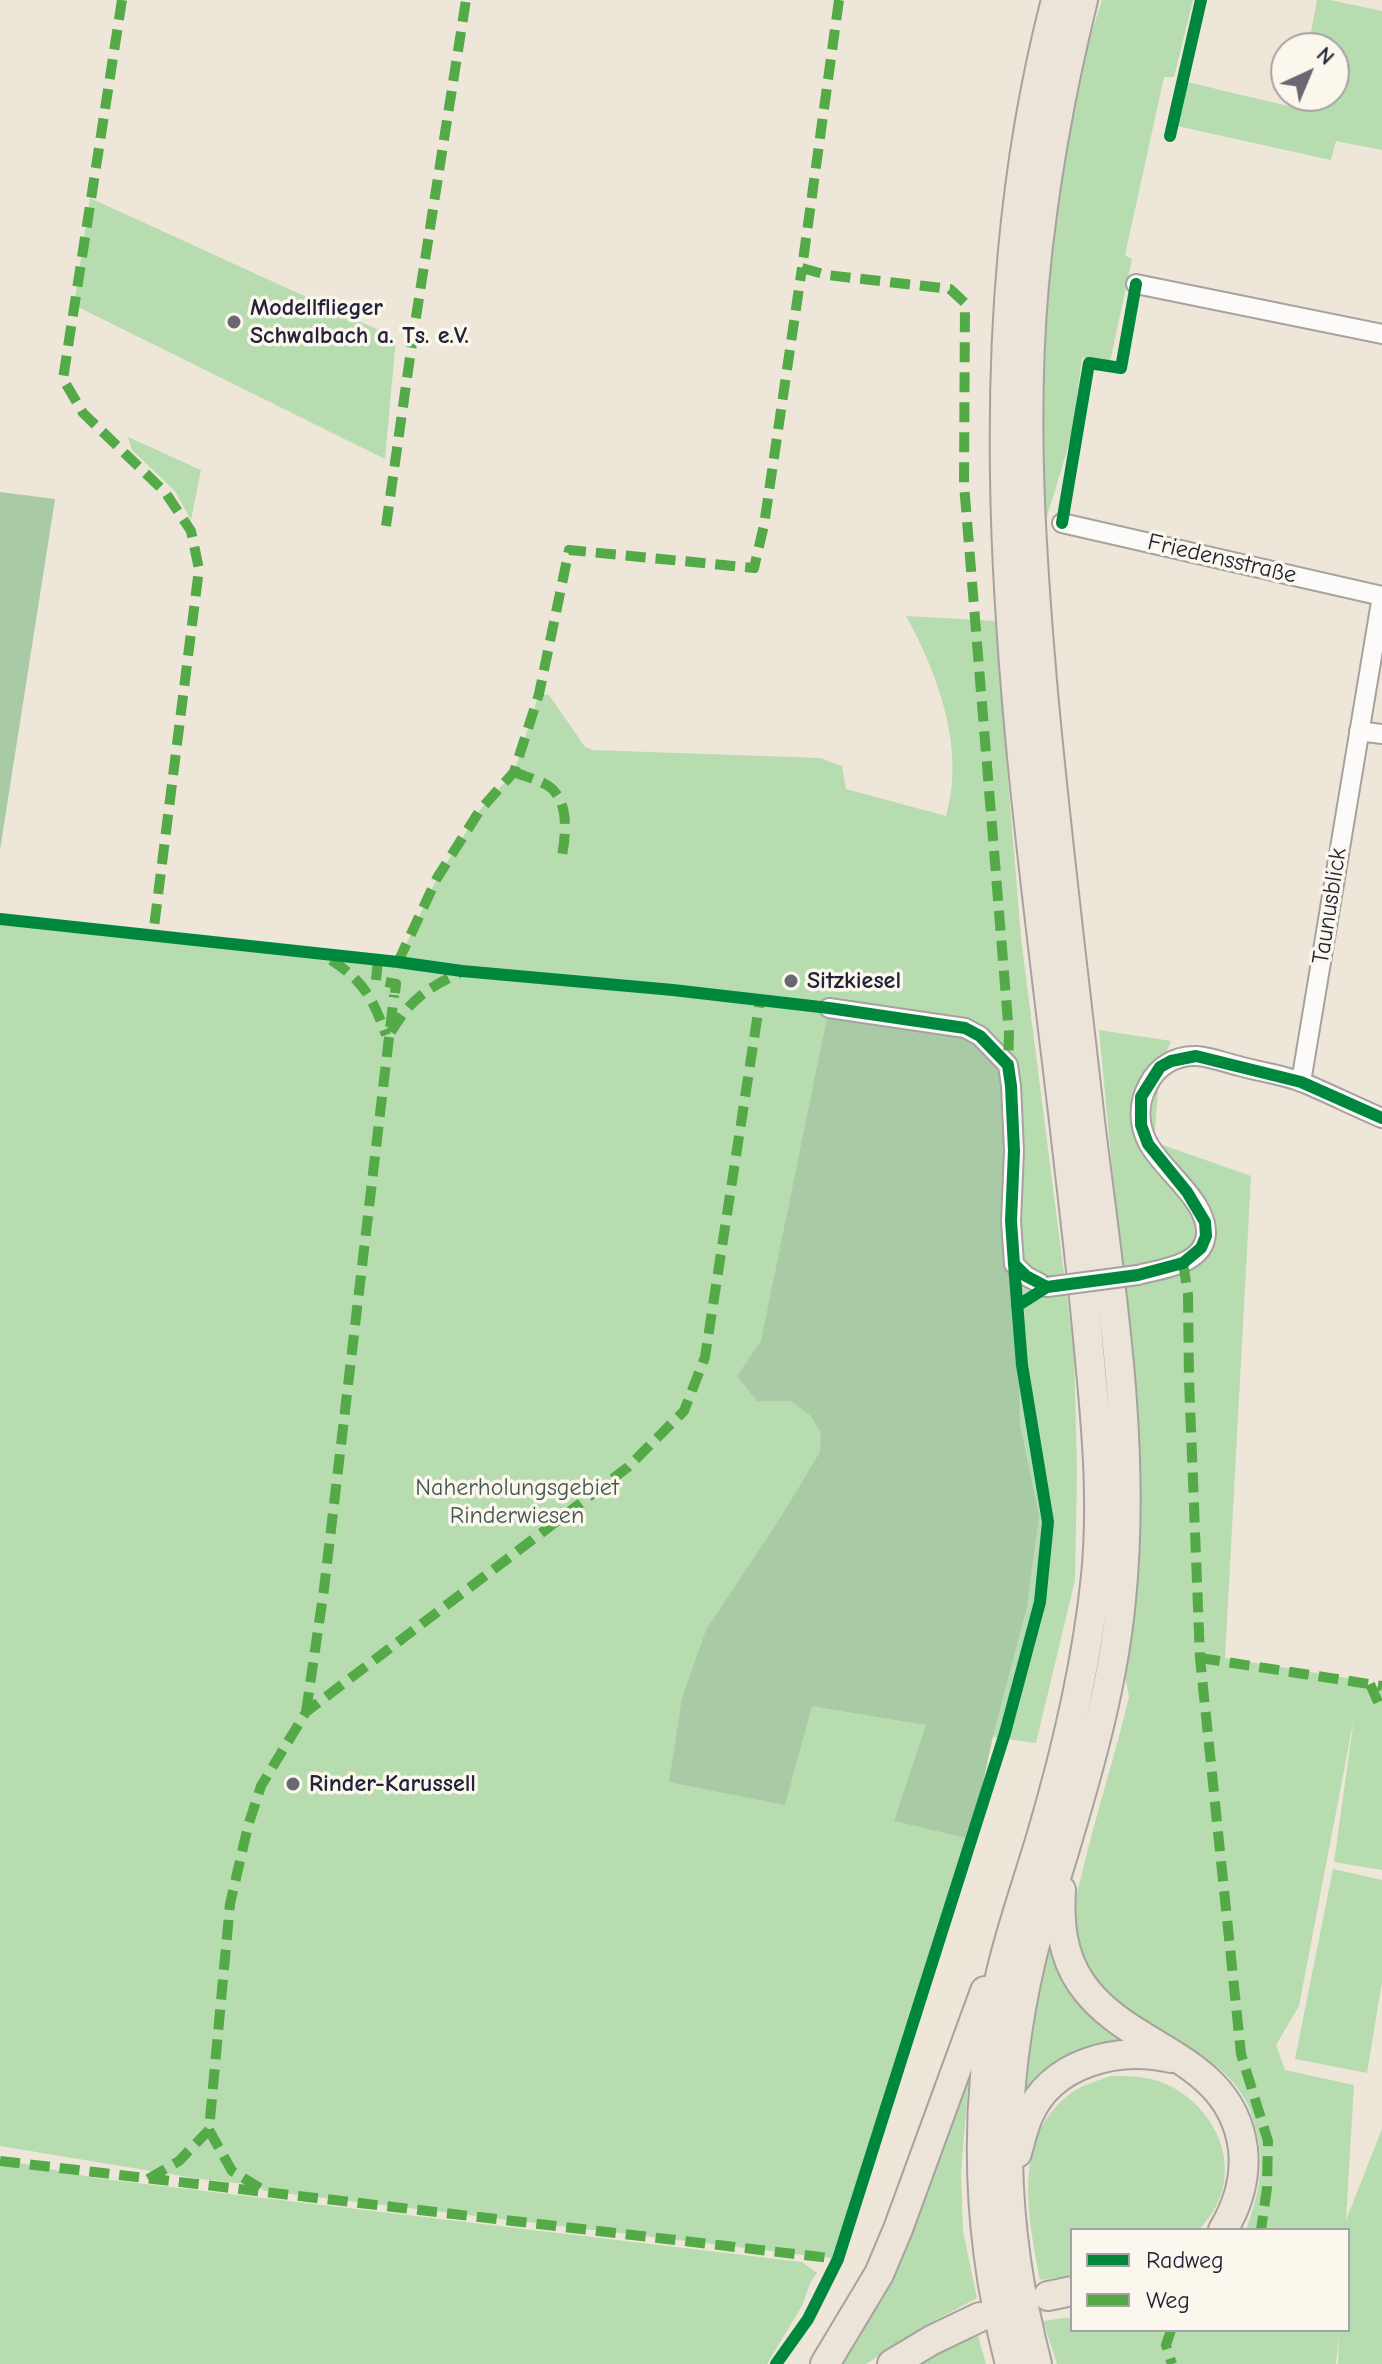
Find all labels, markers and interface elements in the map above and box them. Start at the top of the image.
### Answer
north arrow [1270,32,1350,112]
text: N [1311,42,1339,71]
place label: Modellflieger Schwalbach a. Ts. e.V. [250,294,469,350]
marker: Modellflieger Schwalbach a. Ts. e.V. [225,313,243,331]
street label: Friedensstraße [1145,528,1299,590]
street label: Taunusblick [1307,846,1353,966]
place label: Sitzkiesel [807,967,901,995]
marker: Sitzkiesel [782,972,800,990]
park label: Naherholungsgebiet Rinderwiesen [415,1474,619,1530]
place label: Rinder-Karussell [309,1770,476,1798]
marker: Rinder-Karussell [284,1775,302,1793]
legend [1070,2228,1350,2332]
text: Radweg [1146,2246,1224,2274]
text: Weg [1146,2286,1190,2314]

